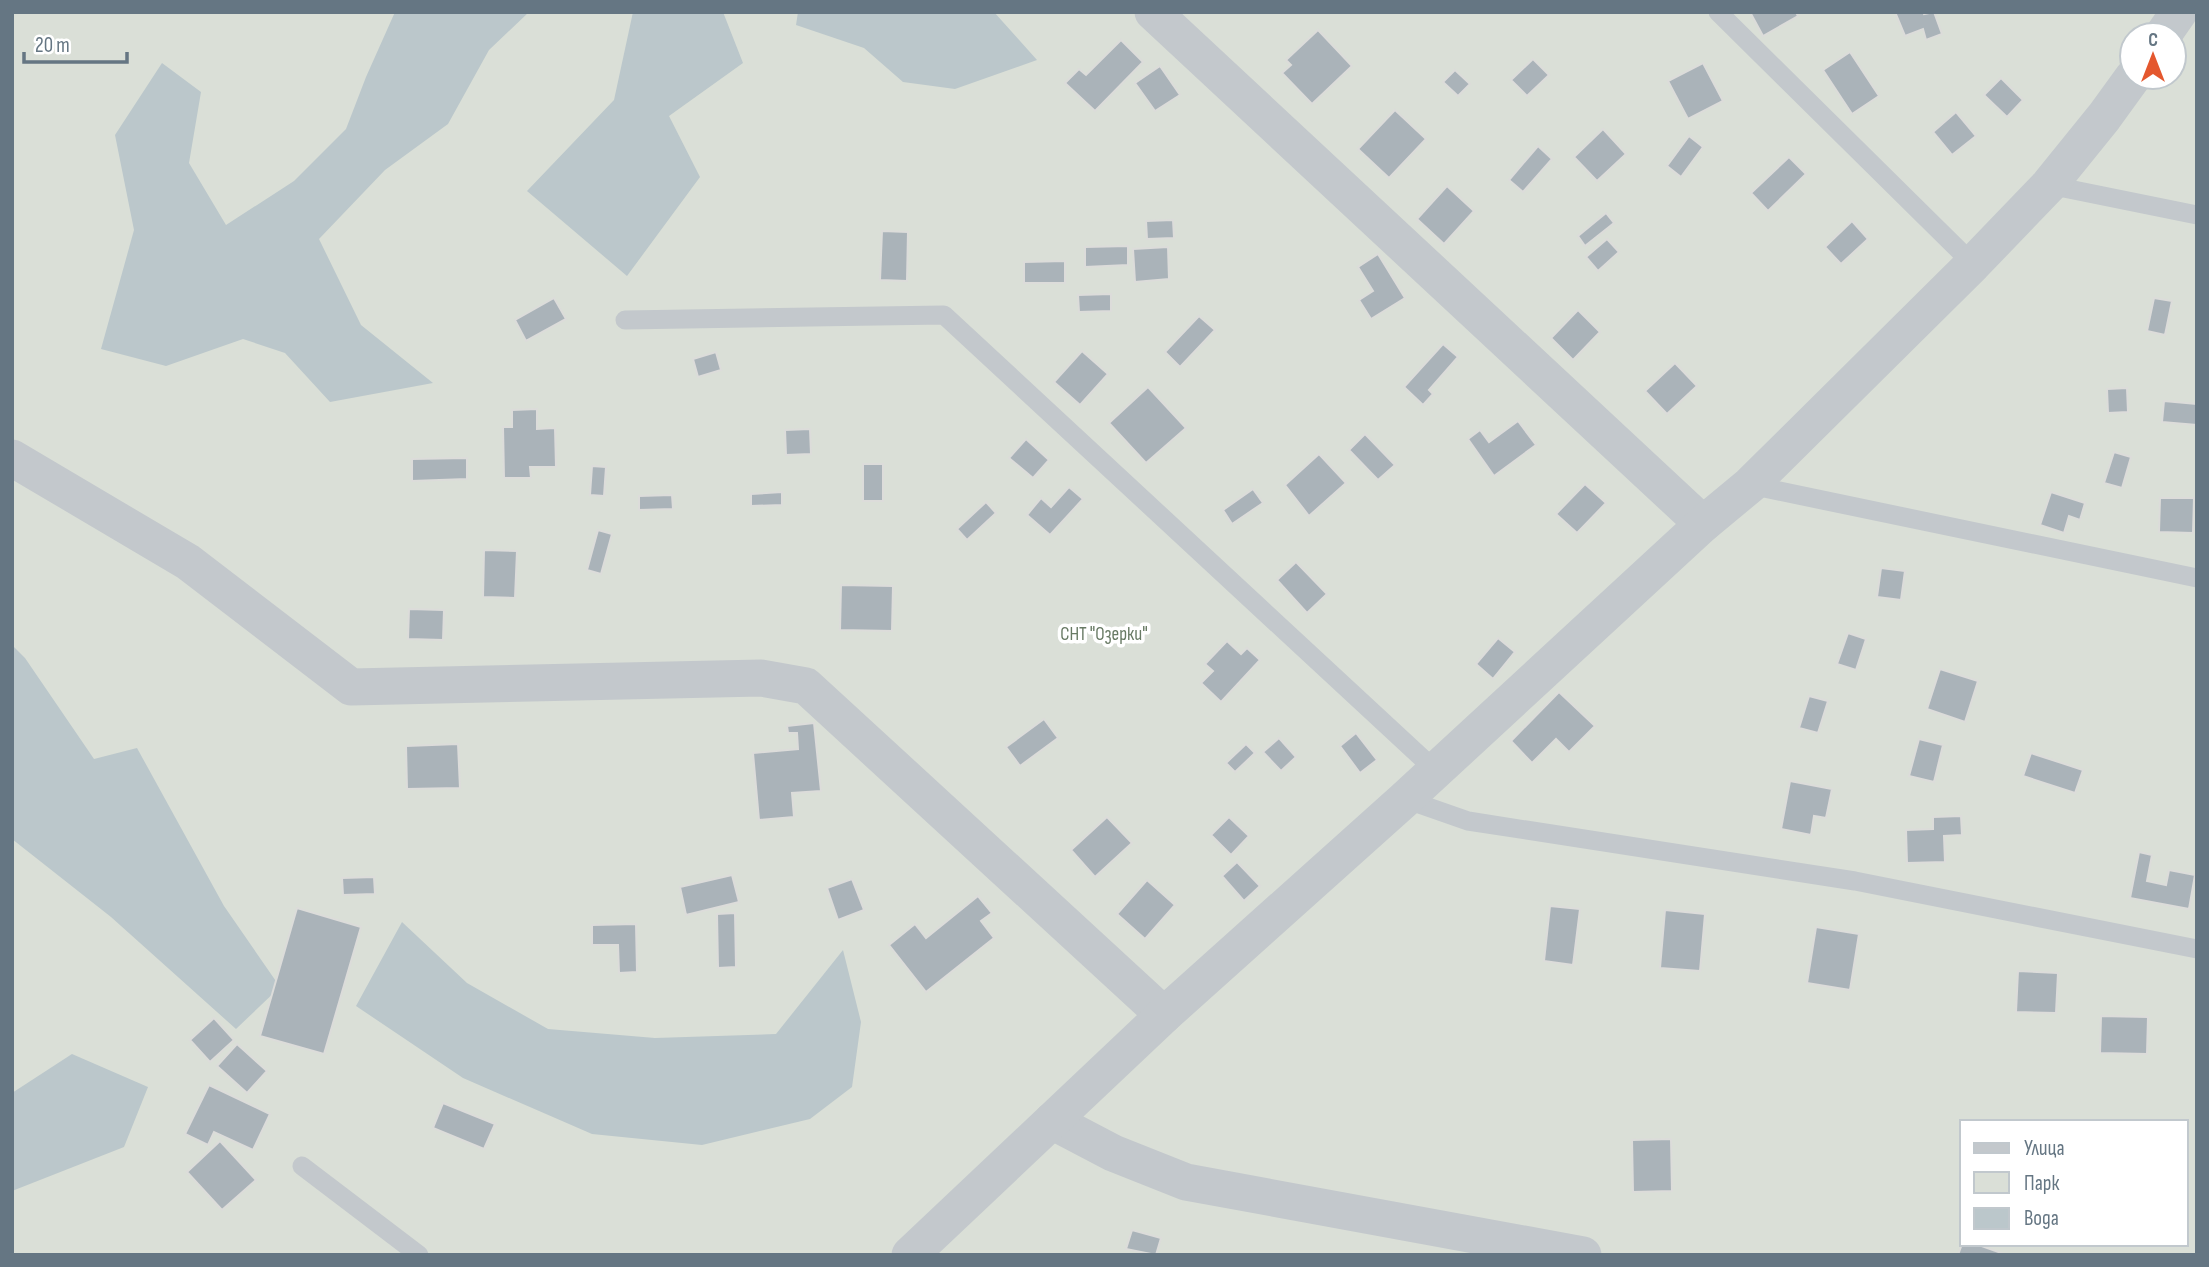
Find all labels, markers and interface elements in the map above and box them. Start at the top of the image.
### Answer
scale bar [24,21,128,65]
north arrow [2118,21,2188,91]
text: С [2148,29,2158,52]
text: 20 m [35,33,70,58]
park label: СНТ "Озерки" [1060,623,1148,646]
legend [1960,1120,2188,1246]
text: Улица [2024,1136,2065,1161]
text: Парк [2024,1171,2059,1196]
text: Вода [2024,1206,2059,1231]

